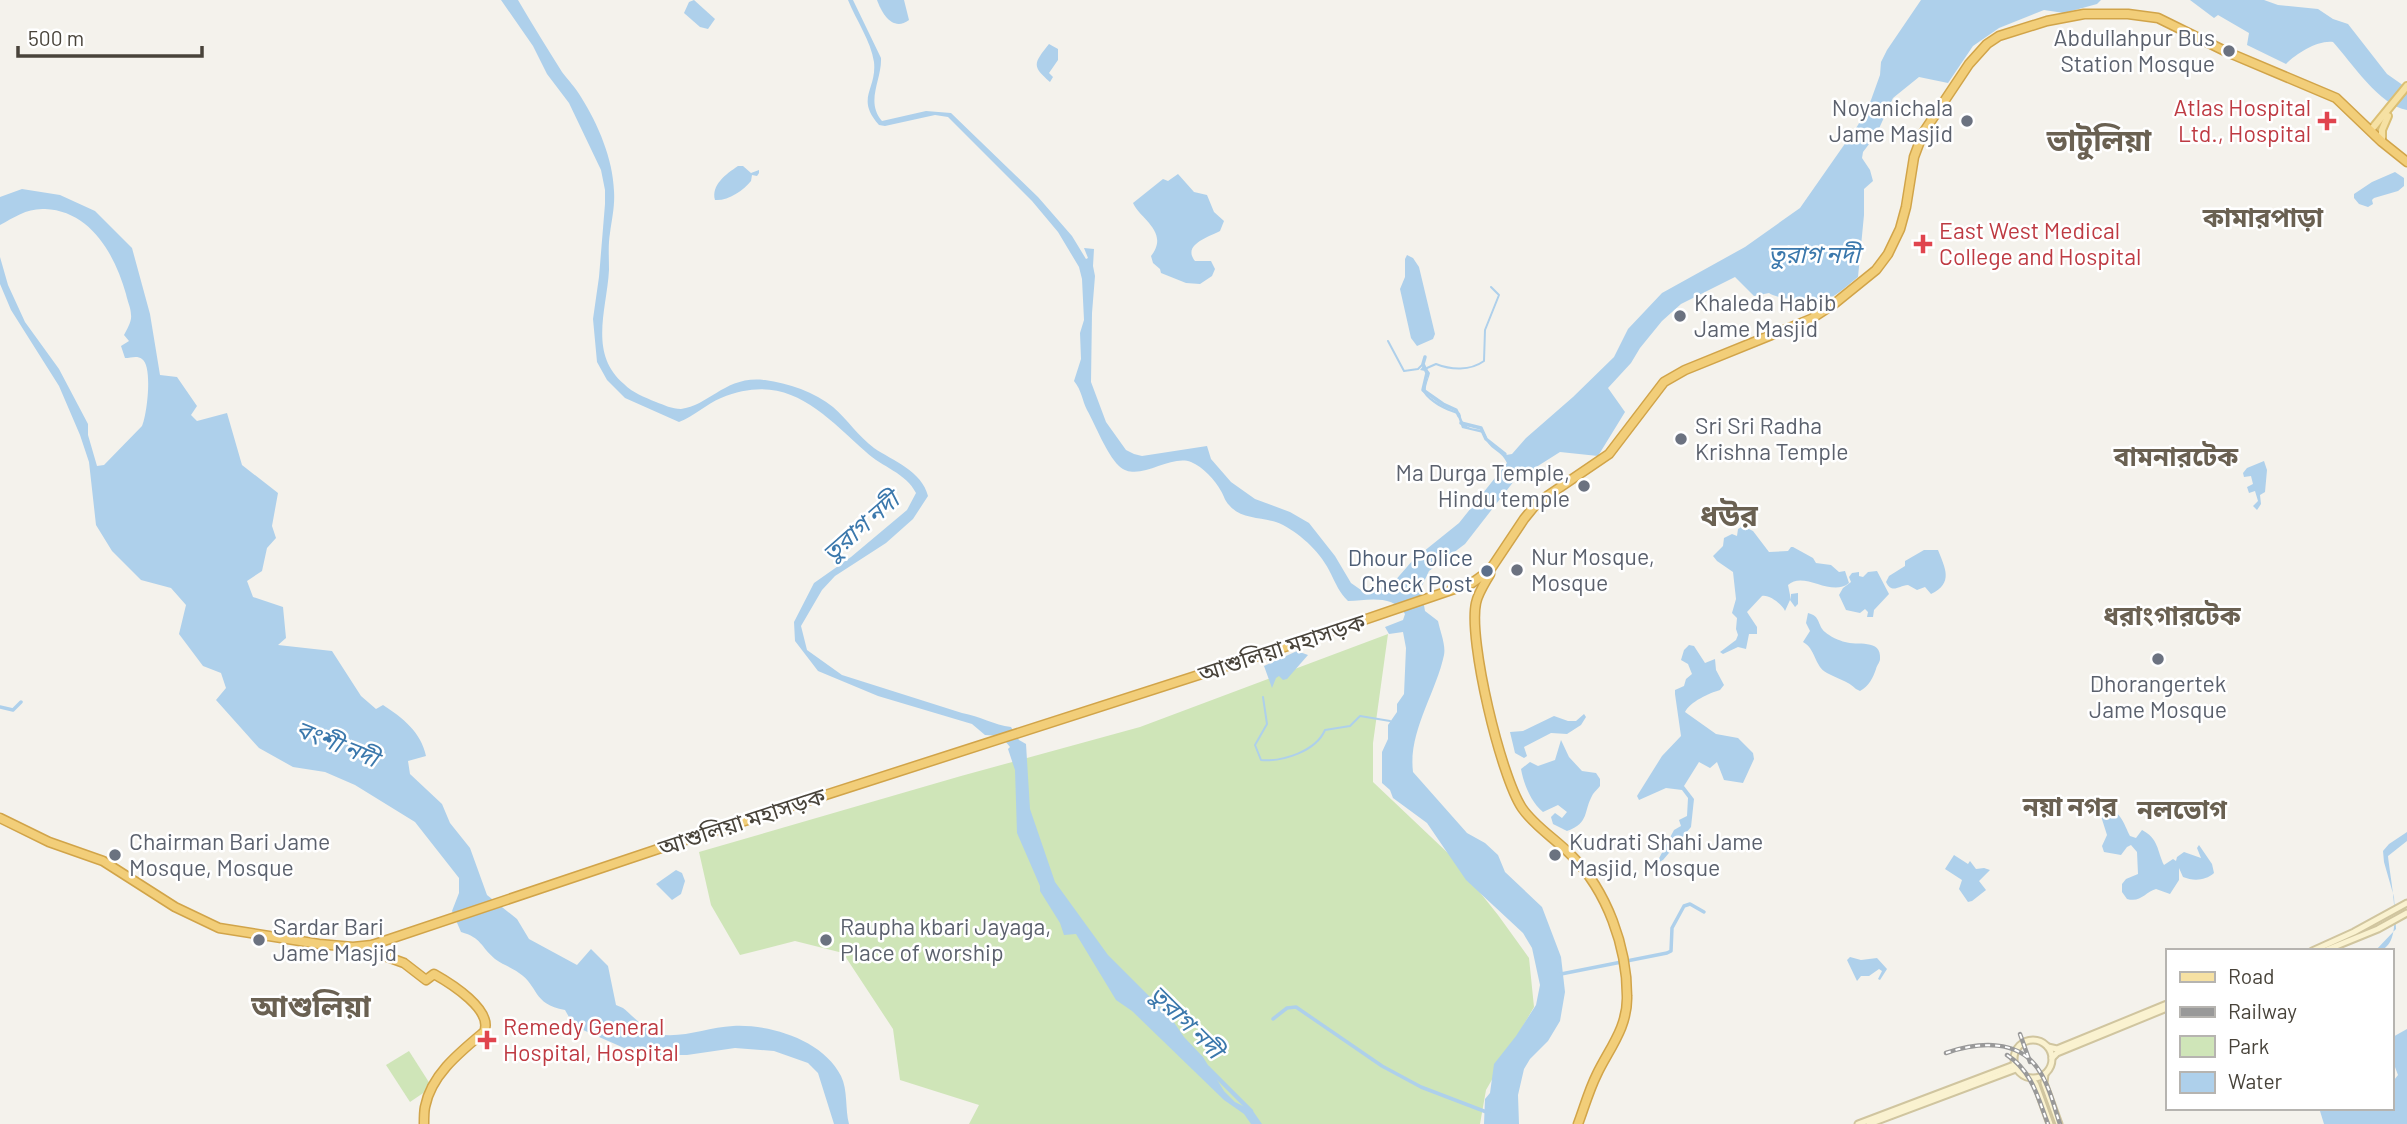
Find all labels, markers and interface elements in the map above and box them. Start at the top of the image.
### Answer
scale bar [18,14,201,58]
place label: Abdullahpur Bus Station Mosque [2054,23,2215,77]
text: 500 m [28,25,84,50]
marker: Abdullahpur Bus Station Mosque [2221,43,2237,59]
place label: Noyanichala Jame Masjid [1829,93,1953,147]
place label: Atlas Hospital Ltd., Hospital [2174,93,2311,147]
marker: Atlas Hospital Ltd., Hospital [2317,111,2337,131]
marker: Noyanichala Jame Masjid [1959,113,1975,129]
district label: ভাটুলিয়া [2046,121,2152,160]
district label: কামারপাড়া [2202,201,2324,232]
place label: East West Medical College and Hospital [1939,216,2141,270]
marker: East West Medical College and Hospital [1913,234,1933,254]
water label: তুরাগ নদী [1768,239,1865,270]
place label: Khaleda Habib Jame Masjid [1694,288,1836,342]
marker: Khaleda Habib Jame Masjid [1672,308,1688,324]
place label: Sri Sri Radha Krishna Temple [1695,411,1849,465]
marker: Sri Sri Radha Krishna Temple [1673,431,1689,447]
district label: বামনারটেক [2113,440,2239,471]
place label: Ma Durga Temple, Hindu temple [1396,458,1570,512]
marker: Ma Durga Temple, Hindu temple [1576,478,1592,494]
water label: তুরাগ নদী [816,482,909,568]
district label: ধউর [1700,496,1759,532]
place label: Nur Mosque, Mosque [1531,542,1655,596]
place label: Dhour Police Check Post [1348,543,1473,597]
marker: Nur Mosque, Mosque [1509,562,1525,578]
marker: Dhour Police Check Post [1479,563,1495,579]
district label: ধরাংগারটেক [2103,599,2242,630]
street label: আশুলিয়া মহাসড়ক [1194,607,1369,688]
marker: Dhorangertek Jame Mosque [2150,651,2166,667]
place label: Dhorangertek Jame Mosque [2089,669,2227,723]
water label: বংশী নদী [292,713,387,774]
street label: আশুলিয়া মহাসড়ক [654,781,829,862]
district label: নয়া নগর [2022,790,2118,821]
district label: নলভোগ [2136,793,2228,824]
place label: Chairman Bari Jame Mosque, Mosque [129,827,330,881]
place label: Kudrati Shahi Jame Masjid, Mosque [1569,827,1763,881]
marker: Chairman Bari Jame Mosque, Mosque [107,847,123,863]
marker: Kudrati Shahi Jame Masjid, Mosque [1547,847,1563,863]
place label: Sardar Bari Jame Masjid [273,912,397,966]
place label: Raupha kbari Jayaga, Place of worship [840,912,1051,966]
marker: Sardar Bari Jame Masjid [251,932,267,948]
marker: Raupha kbari Jayaga, Place of worship [818,932,834,948]
legend [2166,949,2393,1110]
text: Road [2228,963,2274,988]
water label: তুরাগ নদী [1143,978,1233,1068]
district label: আশুলিয়া [250,987,371,1023]
text: Railway [2228,998,2297,1023]
place label: Remedy General Hospital, Hospital [503,1012,679,1066]
marker: Remedy General Hospital, Hospital [477,1030,497,1050]
text: Park [2228,1033,2269,1058]
text: Water [2228,1068,2283,1093]

